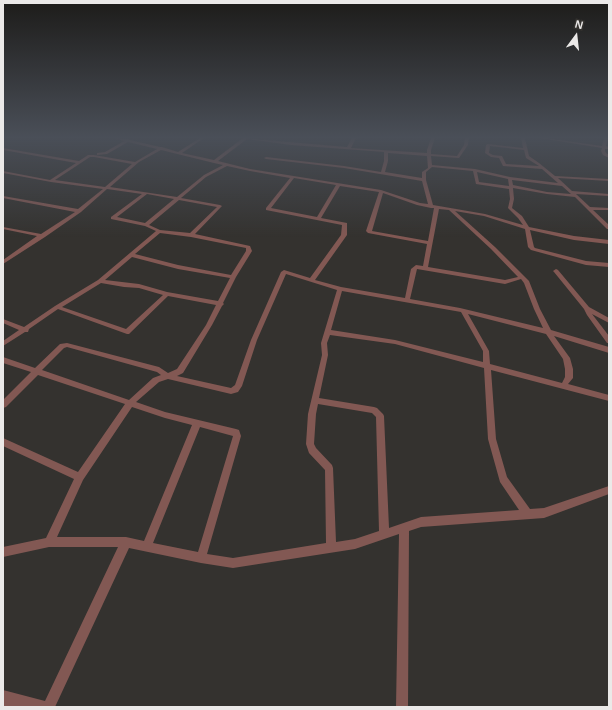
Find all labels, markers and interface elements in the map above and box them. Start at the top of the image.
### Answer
north arrow [556,16,596,56]
text: N [574,18,584,31]

